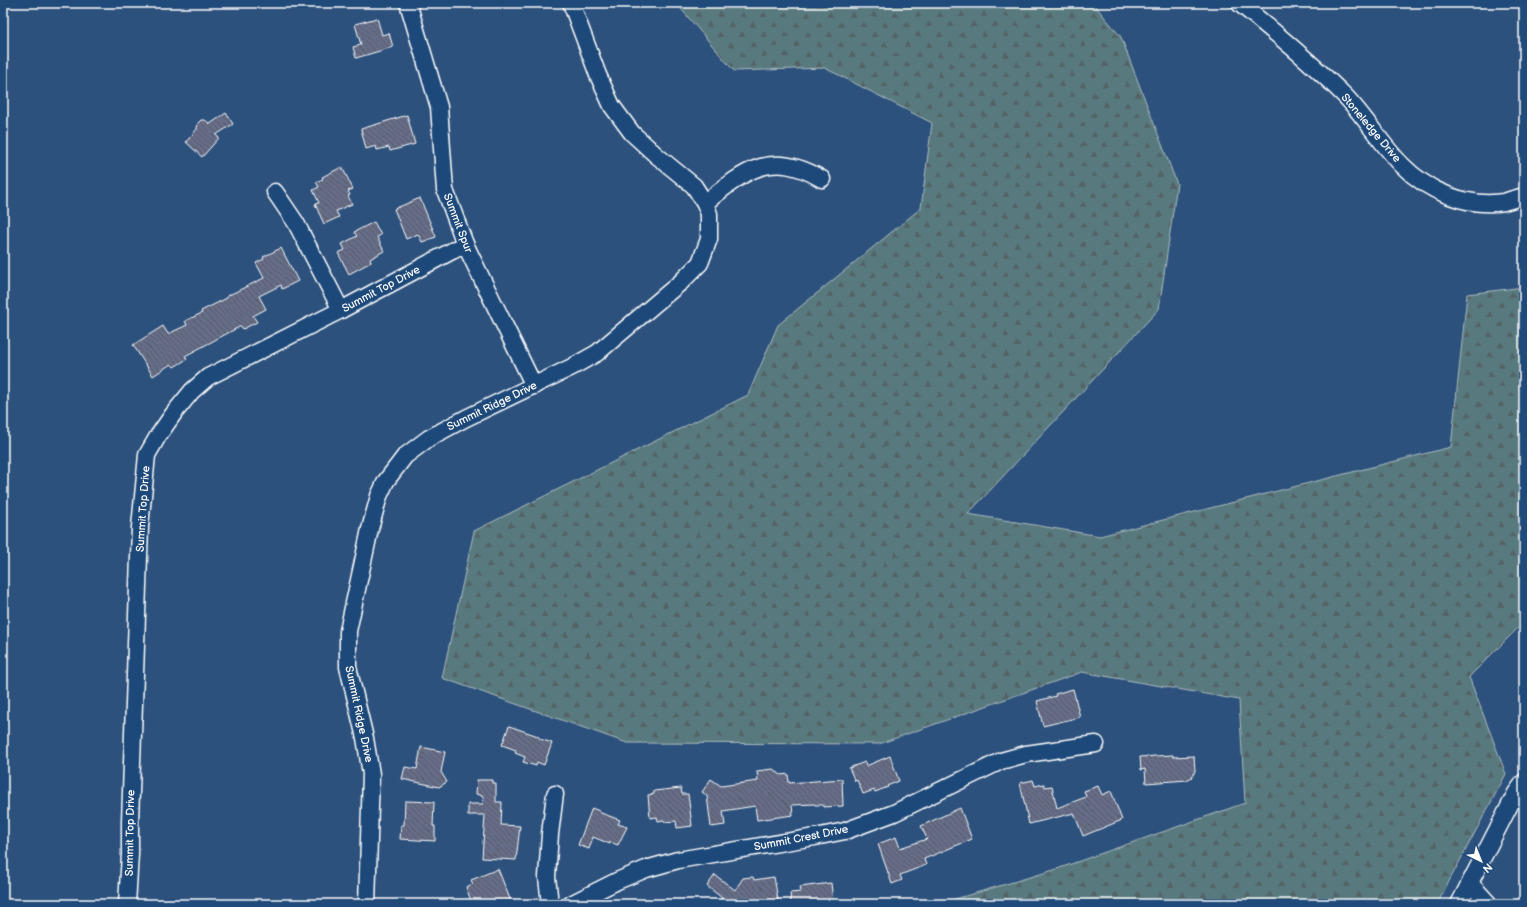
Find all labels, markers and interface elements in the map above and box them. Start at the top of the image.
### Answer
street label: Stoneledge Drive [1339,91,1404,165]
street label: Summit Spur [441,191,476,256]
street label: Summit Top Drive [340,263,423,315]
street label: Summit Ridge Drive [445,378,539,433]
street label: Summit Top Drive [133,465,153,553]
street label: Summit Ridge Drive [342,665,376,764]
street label: Summit Top Drive [123,789,137,876]
street label: Summit Crest Drive [753,822,850,854]
north arrow [1461,841,1501,881]
text: N [1480,860,1495,876]

